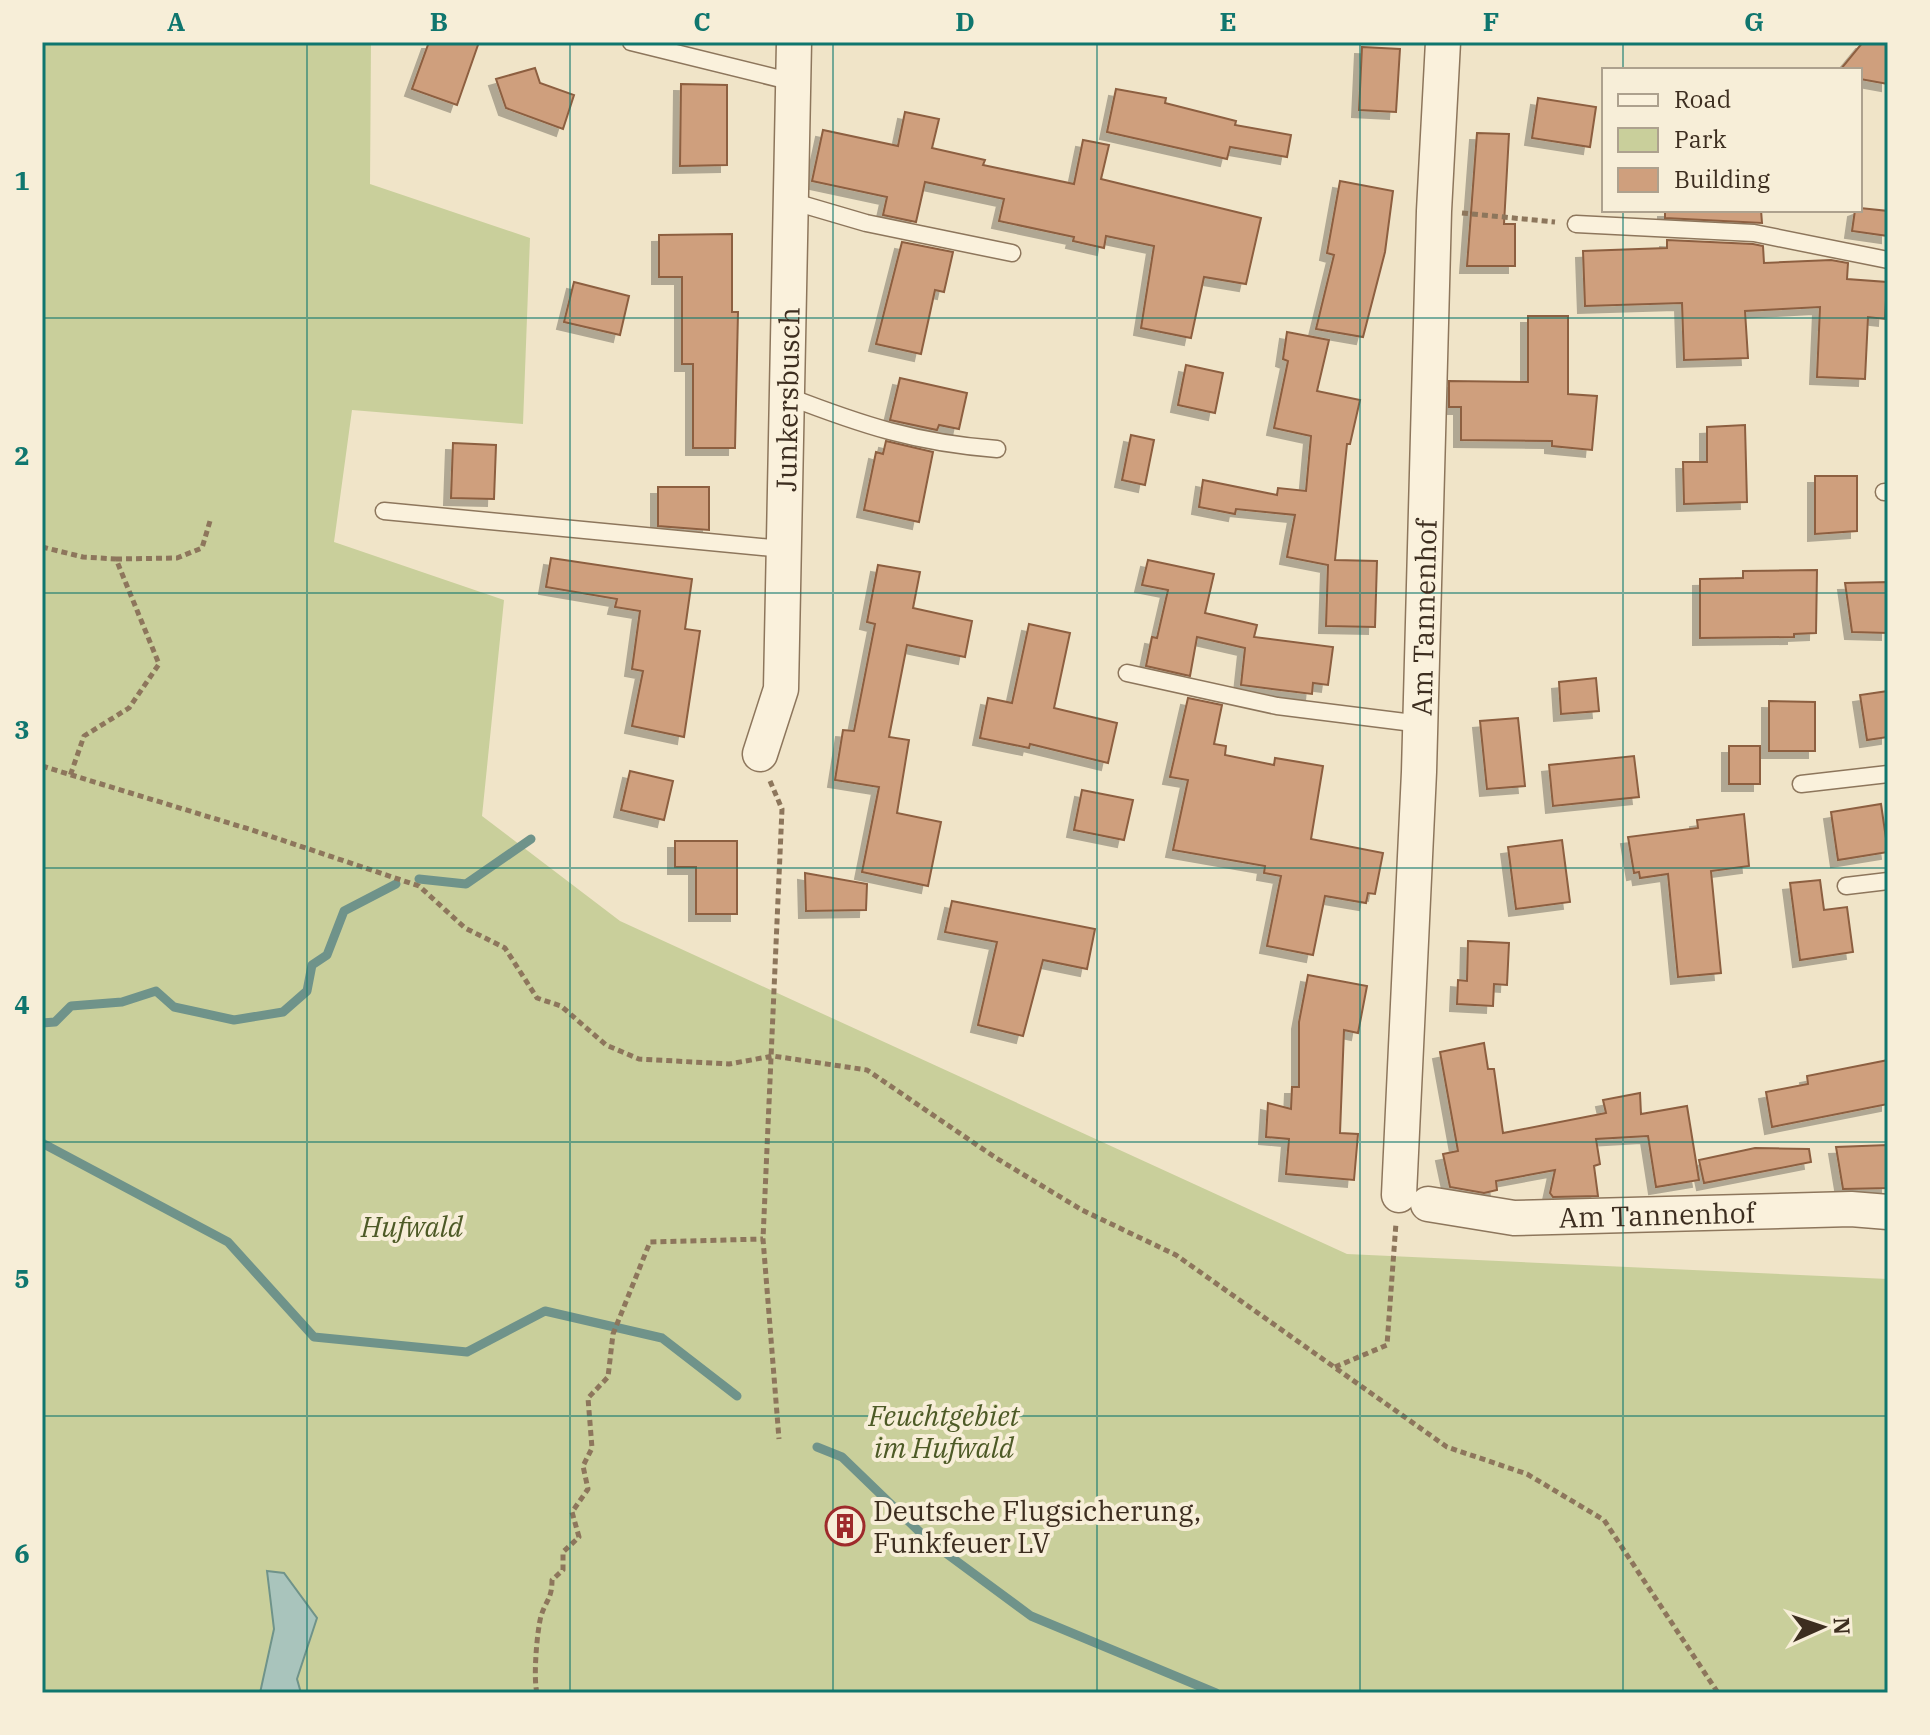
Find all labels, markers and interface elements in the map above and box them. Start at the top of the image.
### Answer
text: A [167,4,185,38]
text: B [430,4,448,38]
text: C [693,4,711,38]
text: D [955,4,975,38]
text: E [1219,4,1237,38]
text: F [1483,4,1499,38]
text: G [1744,4,1764,38]
legend [1602,68,1862,212]
text: Road [1674,83,1731,115]
text: Park [1674,123,1726,155]
text: 1 [14,163,30,197]
text: Building [1674,163,1770,195]
street label: Junkersbusch [766,307,807,492]
text: 2 [14,438,30,472]
street label: Am Tannenhof [1402,517,1444,716]
text: 3 [14,712,30,746]
text: 4 [14,987,30,1021]
street label: Am Tannenhof [1558,1193,1758,1235]
park label: Hufwald [360,1208,464,1245]
text: 5 [14,1261,30,1295]
park label: Feuchtgebiet im Hufwald [867,1397,1021,1466]
place label: Deutsche Flugsicherung, Funkfeuer LV [873,1492,1201,1561]
building icon: Deutsche Flugsicherung, Funkfeuer LV [824,1505,866,1547]
text: 6 [14,1536,30,1570]
north arrow [1782,1587,1862,1667]
text: N [1828,1616,1857,1635]

